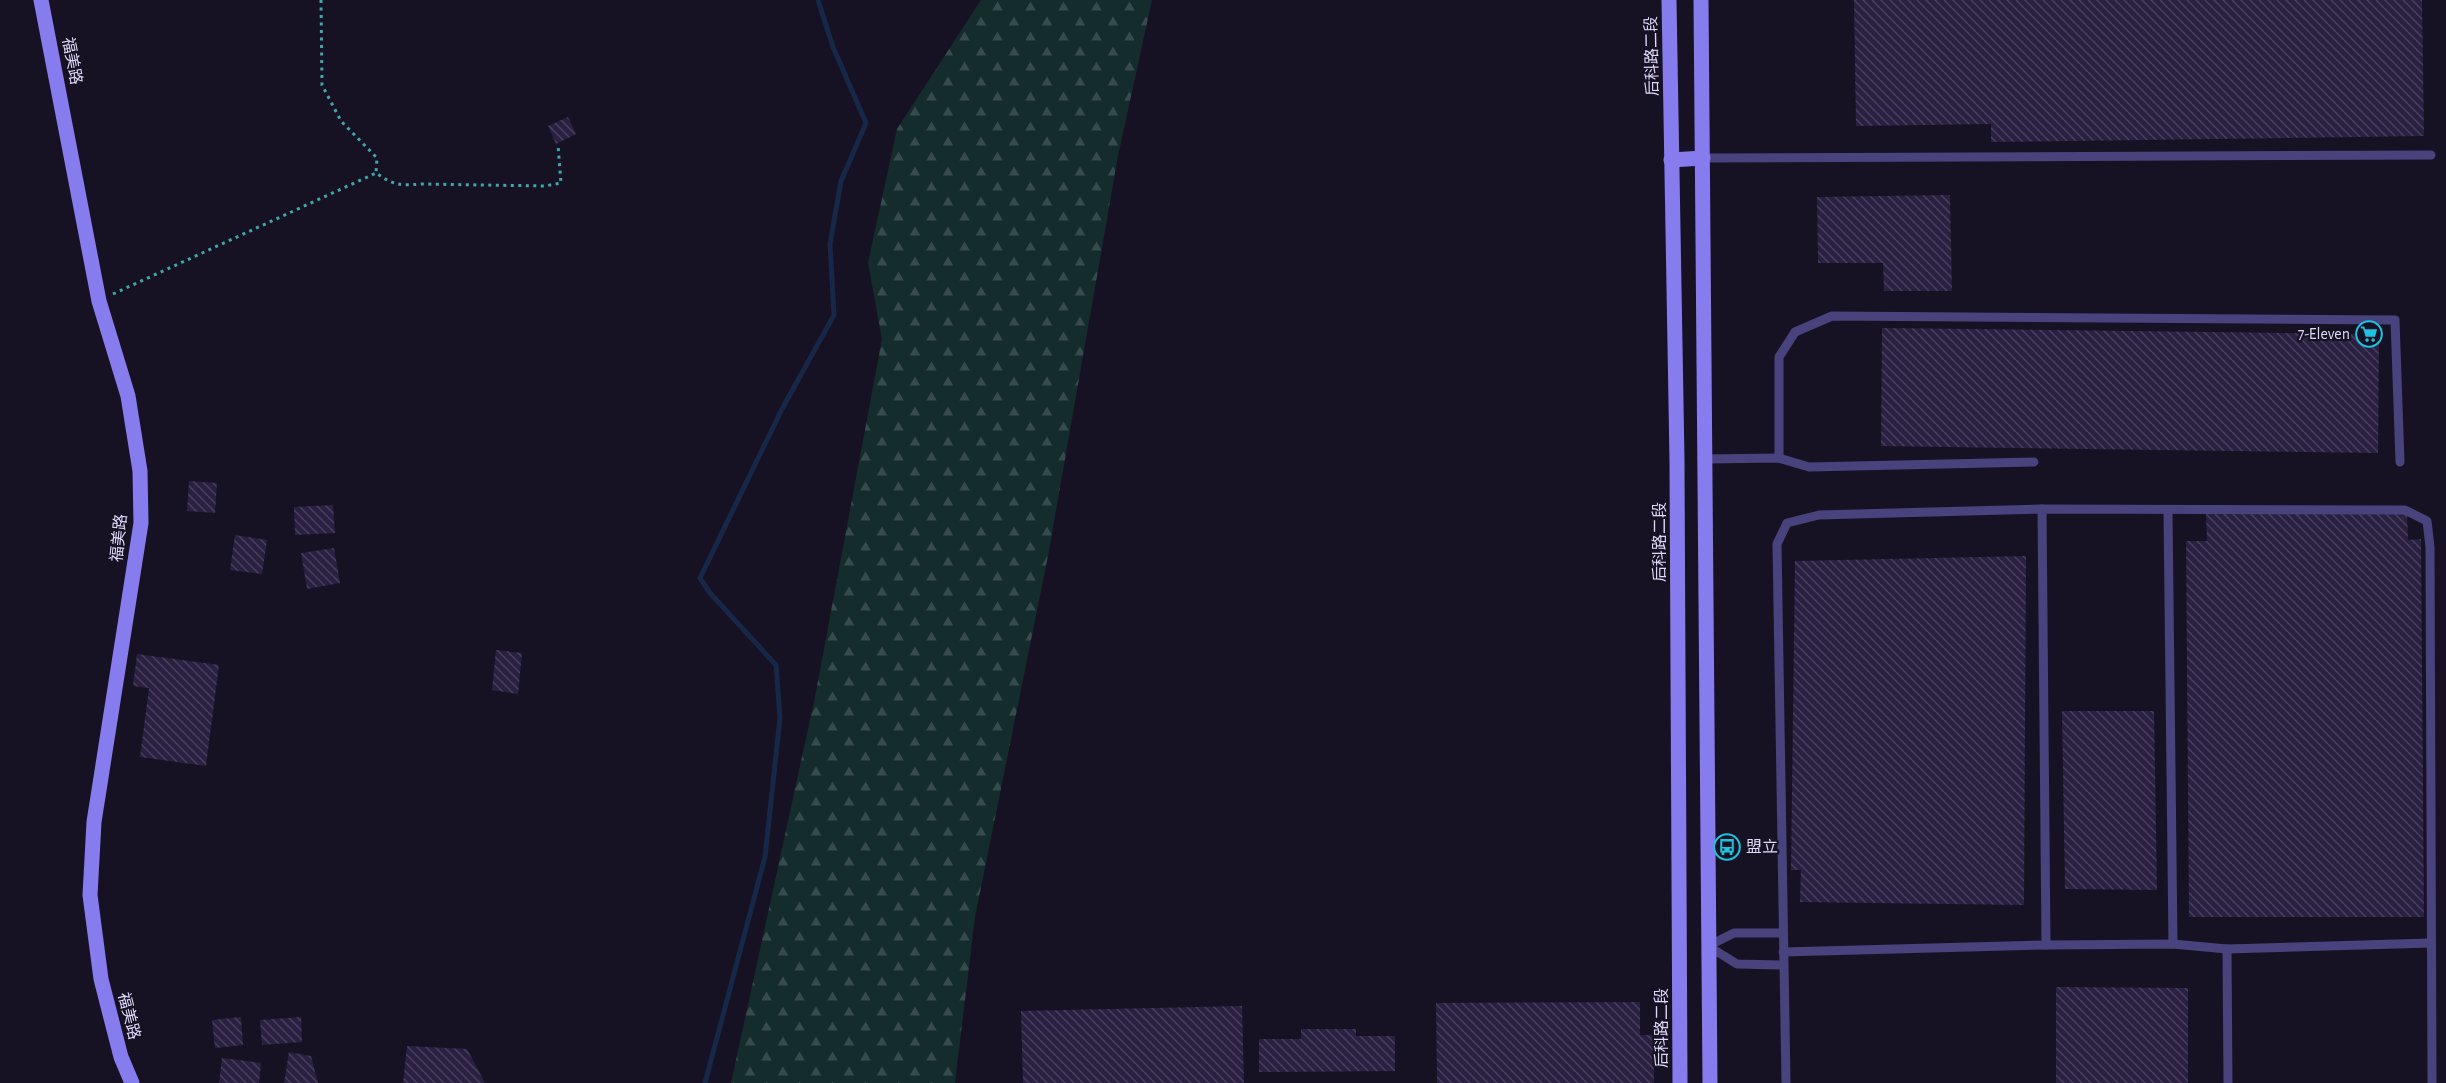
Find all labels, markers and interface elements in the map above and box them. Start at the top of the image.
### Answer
street label: 后科路二段 [1642,16,1661,96]
street label: 福美路 [60,36,85,86]
supermarket icon: 7-Eleven [2354,319,2384,349]
place label: 7-Eleven [2298,326,2350,342]
street label: 后科路二段 [1651,502,1668,582]
street label: 福美路 [108,513,129,563]
bus stop icon: 盟立 [1712,832,1742,862]
place label: 盟立 [1746,838,1778,855]
street label: 后科路二段 [1653,988,1670,1068]
street label: 福美路 [115,991,144,1041]

